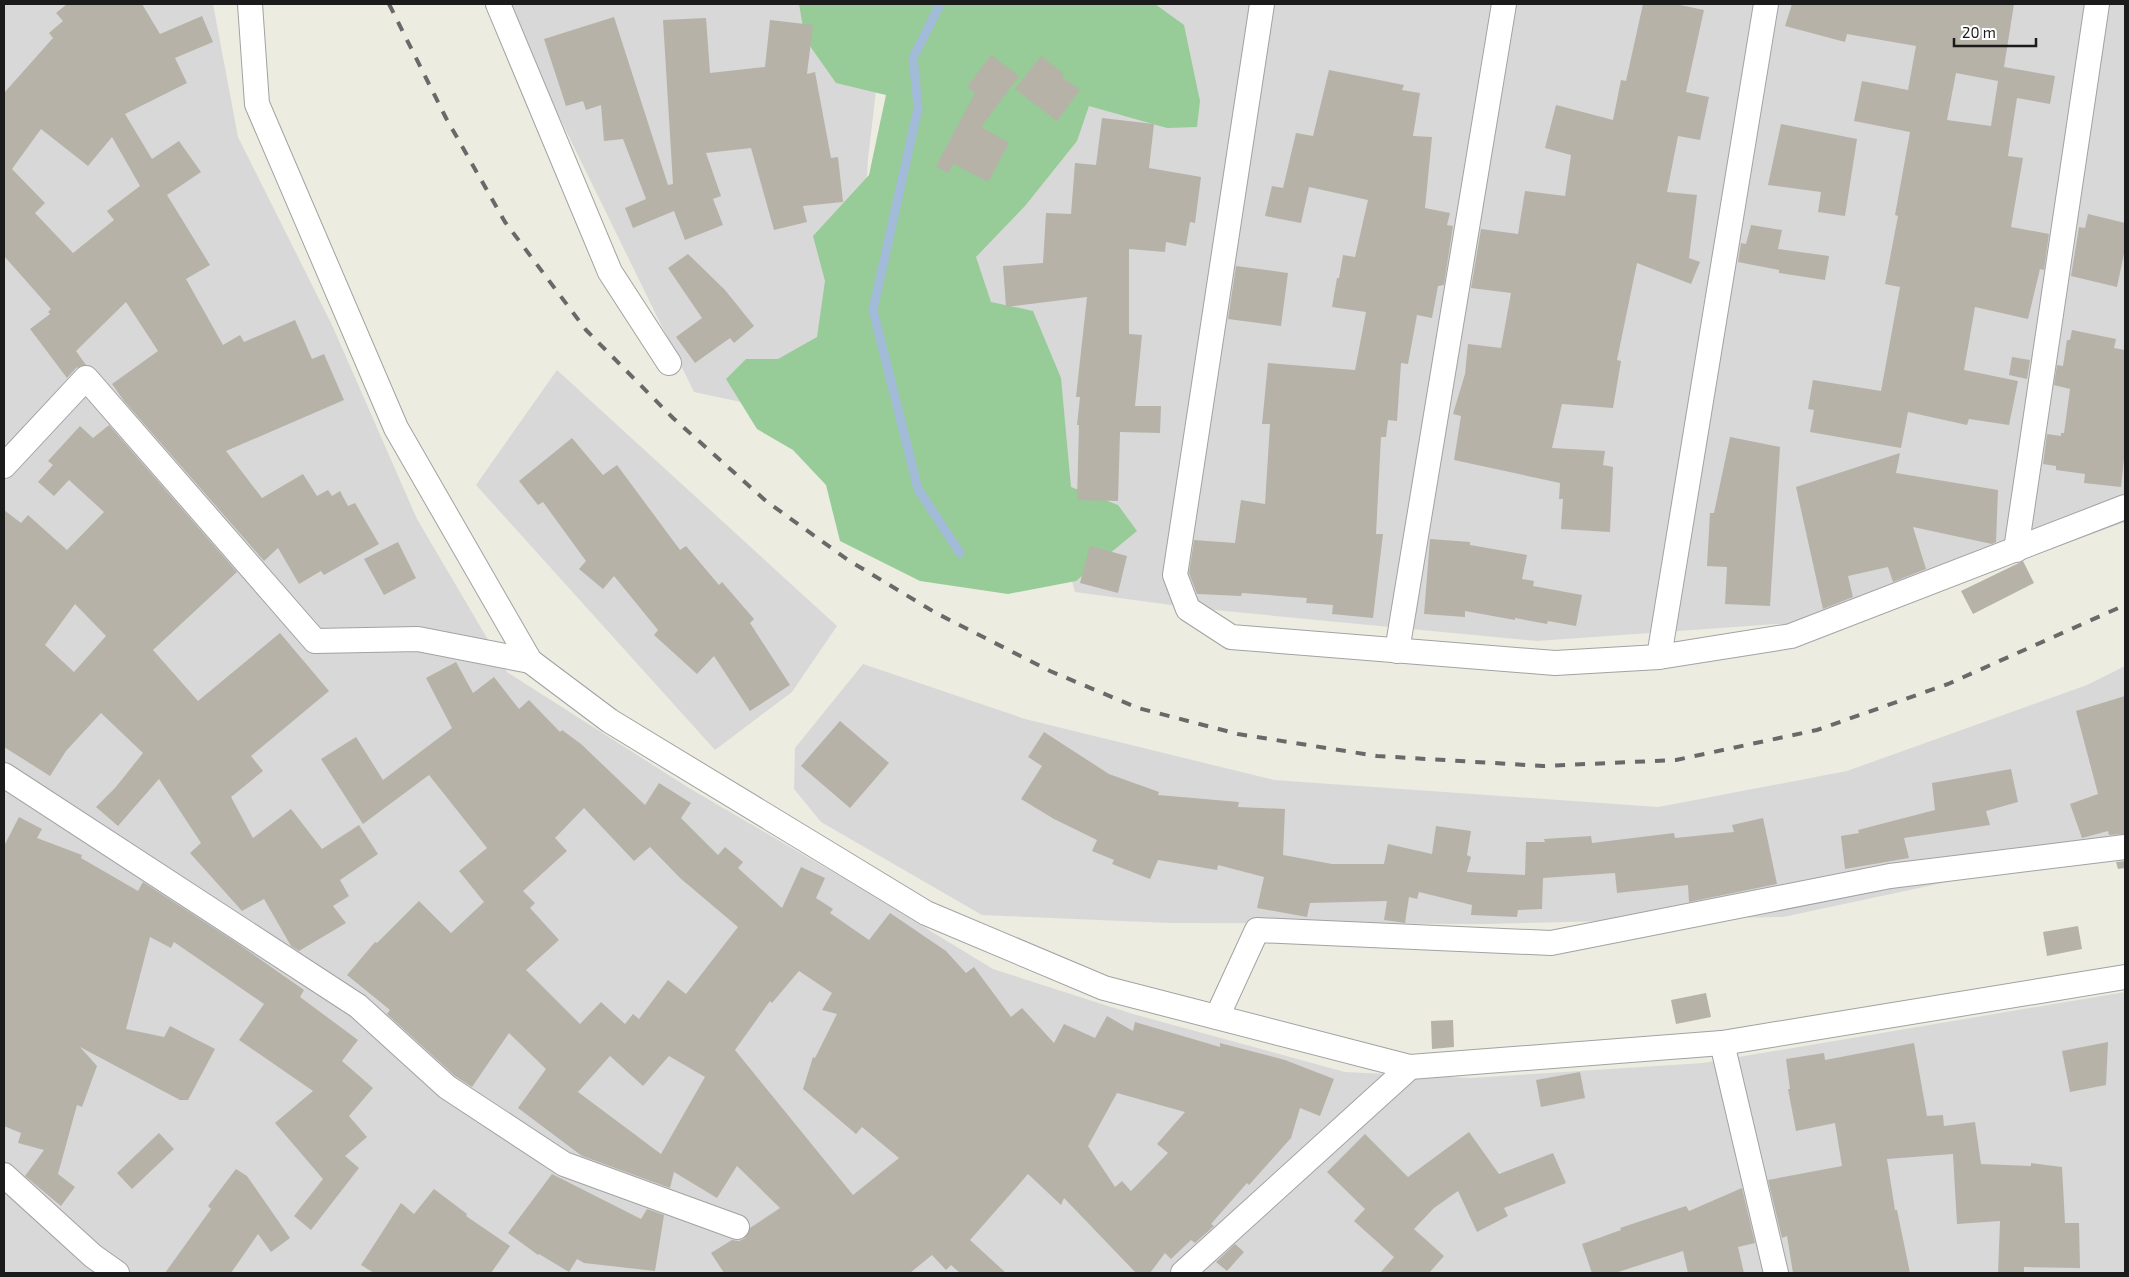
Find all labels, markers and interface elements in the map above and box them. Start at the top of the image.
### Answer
scale bar [1954,15,2036,47]
text: 20 m [1962,23,1996,41]

